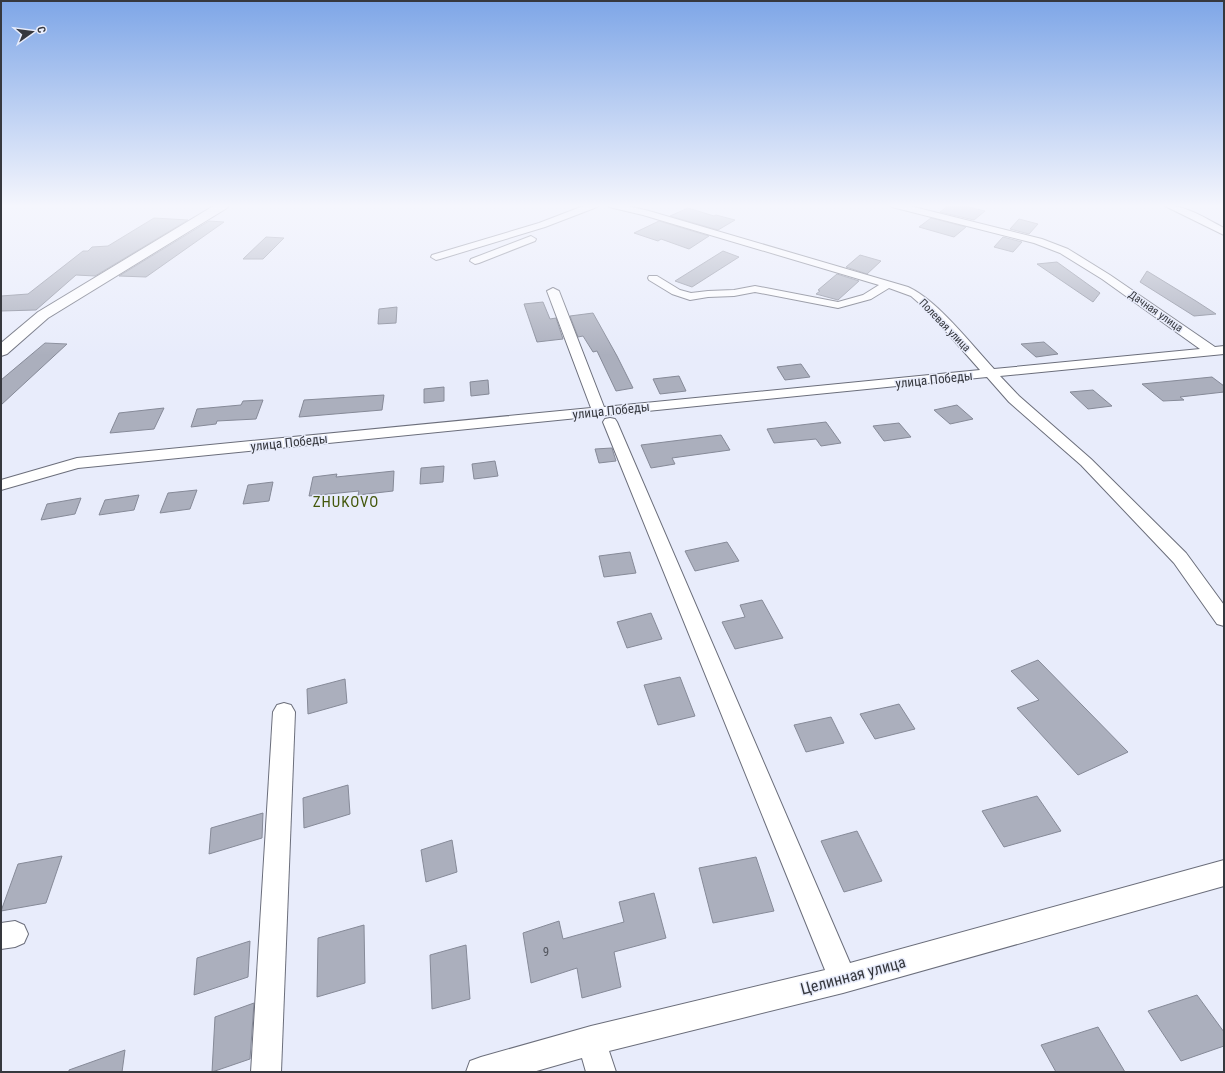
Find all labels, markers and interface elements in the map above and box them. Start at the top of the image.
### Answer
north arrow [12,12,52,52]
text: С [34,25,48,34]
street label: Дачная улица [1126,288,1185,335]
street label: Полевая улица [916,296,973,354]
street label: улица Победы [895,368,973,391]
street label: улица Победы [572,399,650,422]
street label: улица Победы [250,431,328,454]
district label: ZHUKOVO [313,493,379,511]
house number: 9 [543,944,549,959]
street label: Целинная улица [798,952,908,999]

